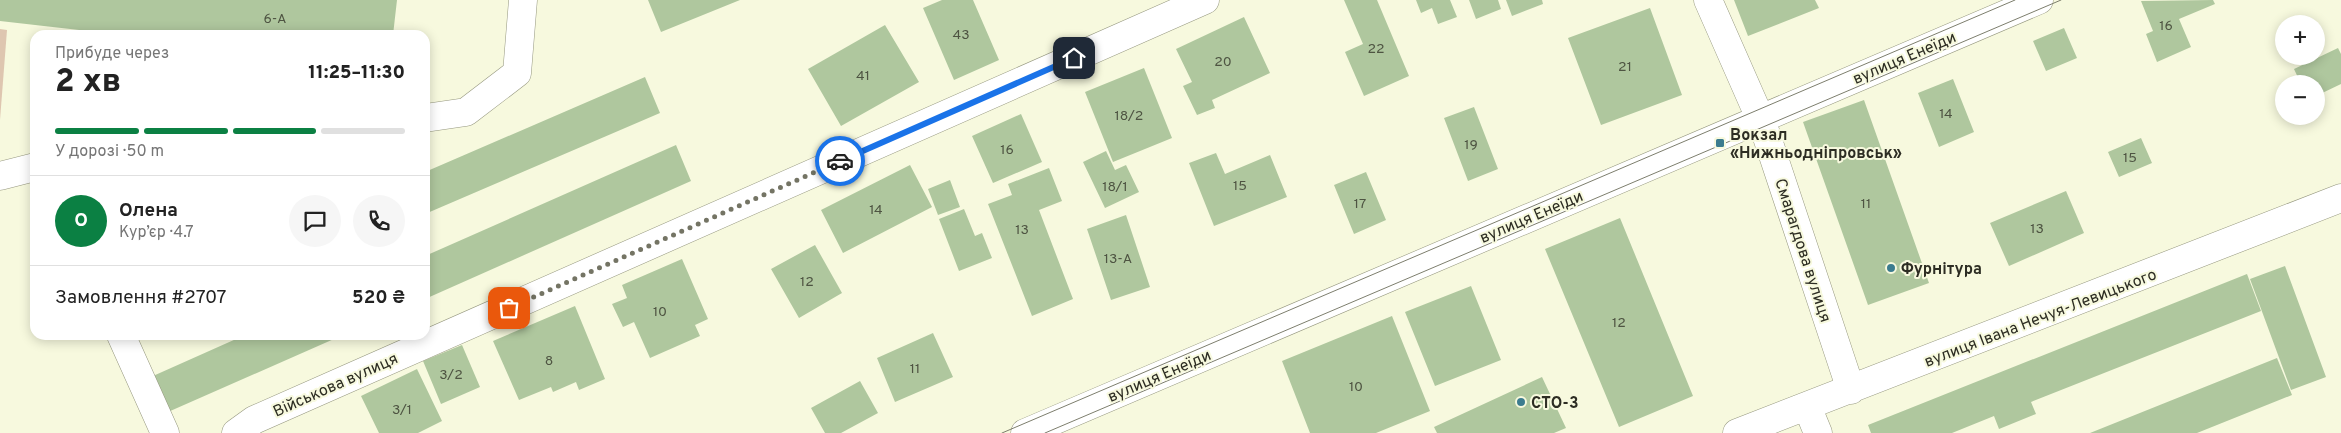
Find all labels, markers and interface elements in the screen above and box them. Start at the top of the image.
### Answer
house number: 6-А [263,11,287,28]
map controls [2275,15,2325,125]
button: + [2275,15,2325,65]
house number: 16 [2159,18,2173,35]
house number: 43 [952,27,970,44]
street label: вулиця Енеїди [1850,28,1960,90]
pin [1053,37,1095,79]
house number: 22 [1367,41,1385,58]
text: Прибуде через [55,44,169,64]
icon: home [1060,44,1088,72]
house number: 20 [1214,54,1232,71]
house number: 21 [1618,59,1632,76]
text: 11:25–11:30 [308,61,405,85]
text: 2 хв [55,63,121,103]
house number: 41 [856,68,870,85]
button: − [2275,75,2325,125]
house number: 14 [1939,106,1953,123]
house number: 18/2 [1115,108,1143,125]
place label: Вокзал «Нижньодніпровськ» [1730,126,1902,164]
courier [815,136,865,186]
house number: 19 [1464,137,1478,154]
marker: Вокзал «Нижньодніпровськ» [1714,137,1726,149]
text: У дорозі · 50 m [55,142,164,162]
house number: 16 [1000,142,1014,159]
icon: car [826,147,854,175]
house number: 15 [2123,150,2137,167]
street label: Смарагдова вулиця [1769,176,1835,325]
house number: 15 [1233,178,1247,195]
house number: 18/1 [1102,179,1128,196]
street label: вулиця Енеїди [1477,187,1587,249]
button: chat [289,195,341,247]
button: phone [353,195,405,247]
house number: 17 [1354,196,1366,213]
house number: 11 [1861,196,1871,213]
text: Олена [119,199,178,223]
house number: 14 [869,202,883,219]
text: О [74,209,88,233]
house number: 13 [2030,221,2044,238]
house number: 13 [1015,222,1029,239]
text: Кур’єр · 4.7 [119,223,194,243]
house number: 13-А [1104,251,1132,268]
place label: Фурнітура [1901,260,1982,280]
marker: Фурнітура [1885,262,1897,274]
street label: вулиця Івана Нечуя-Левицького [1922,265,2160,372]
house number: 12 [800,274,814,291]
text: Замовлення #2707 [55,286,227,310]
text: 520 ₴ [352,286,405,310]
pin [488,287,530,329]
icon: bag [495,294,523,322]
house number: 10 [653,304,667,321]
house number: 12 [1612,315,1626,332]
street label: вулиця Енеїди [1105,346,1215,408]
street label: Військова вулиця [270,349,401,422]
house number: 8 [545,353,553,370]
house number: 11 [910,361,920,378]
house number: 3/2 [439,367,463,384]
house number: 10 [1349,379,1363,396]
place label: СТО-3 [1531,394,1579,414]
marker: СТО-3 [1515,396,1527,408]
house number: 3/1 [392,402,412,419]

